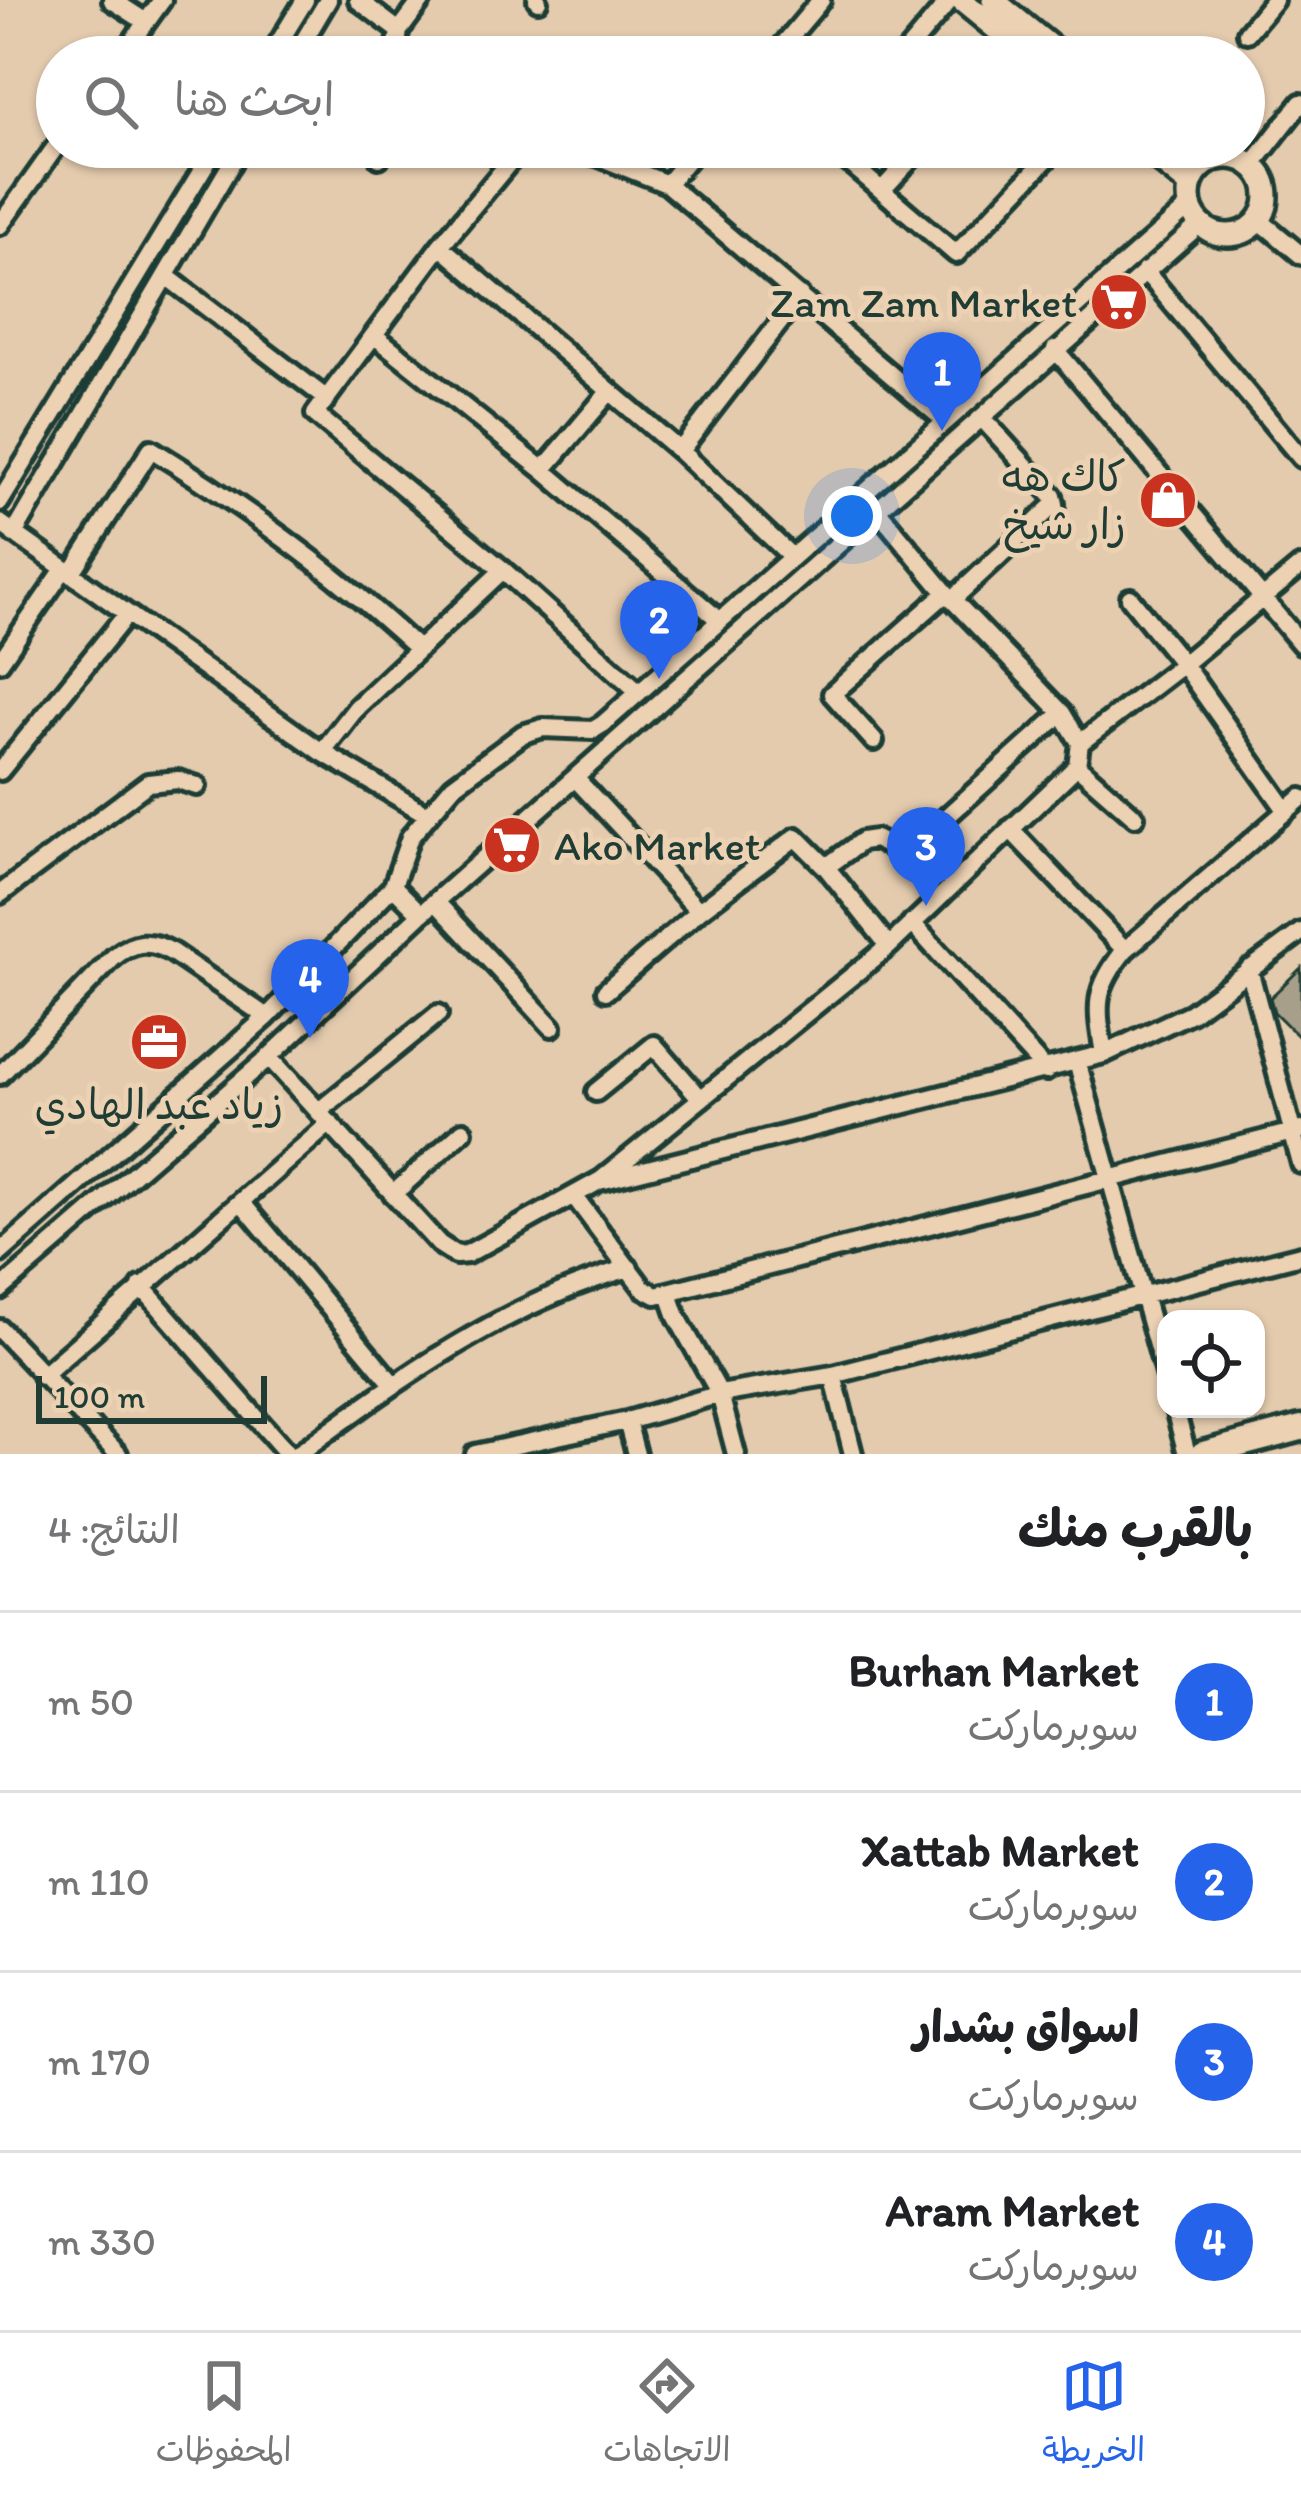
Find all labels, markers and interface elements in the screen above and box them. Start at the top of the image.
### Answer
search box [36,36,1265,168]
icon: search [78,69,144,135]
text: ابحث هنا [174,72,335,126]
supermarket icon: Zam Zam Market [1088,271,1150,333]
place label: Zam Zam Market [770,277,1077,328]
pin: 1 [903,332,981,431]
place label: كاك هه زار شيخ [1001,451,1126,553]
shop icon: كاك هه زار شيخ [1137,469,1199,531]
your location [822,486,882,546]
pin: 2 [620,580,698,679]
pin: 3 [887,807,965,906]
supermarket icon: Ako Market [481,814,543,876]
place label: Ako Market [554,820,760,871]
pin: 4 [271,939,349,1038]
office icon: زياد عبد الهادي [128,1011,190,1073]
place label: زياد عبد الهادي [34,1079,284,1135]
map controls [1157,1310,1265,1418]
button: locate [1157,1310,1265,1418]
scale bar [36,1370,267,1423]
text: 100 m [54,1377,145,1416]
text: بالقرب منك [1018,1498,1253,1559]
text: النتائج: 4 [48,1506,180,1553]
text: Burhan Market [848,1643,1139,1697]
text: 50 m [48,1678,134,1725]
text: 1 [1205,1678,1223,1725]
text: سوبرماركت [968,1703,1139,1750]
text: Xattab Market [861,1823,1139,1877]
text: 110 m [48,1858,150,1905]
text: 2 [1204,1858,1224,1905]
text: سوبرماركت [968,1883,1139,1930]
text: اسواق بشدار [914,1999,1139,2053]
text: 170 m [48,2038,151,2085]
text: 3 [1203,2038,1225,2085]
text: سوبرماركت [968,2073,1139,2120]
text: Aram Market [885,2183,1139,2237]
text: 330 m [48,2218,156,2265]
text: 4 [1202,2218,1226,2265]
text: سوبرماركت [968,2243,1139,2290]
tab: المحفوظات [156,2353,292,2479]
tab: الاتجاهات [603,2353,731,2479]
tab: الخريطة [1042,2353,1145,2479]

